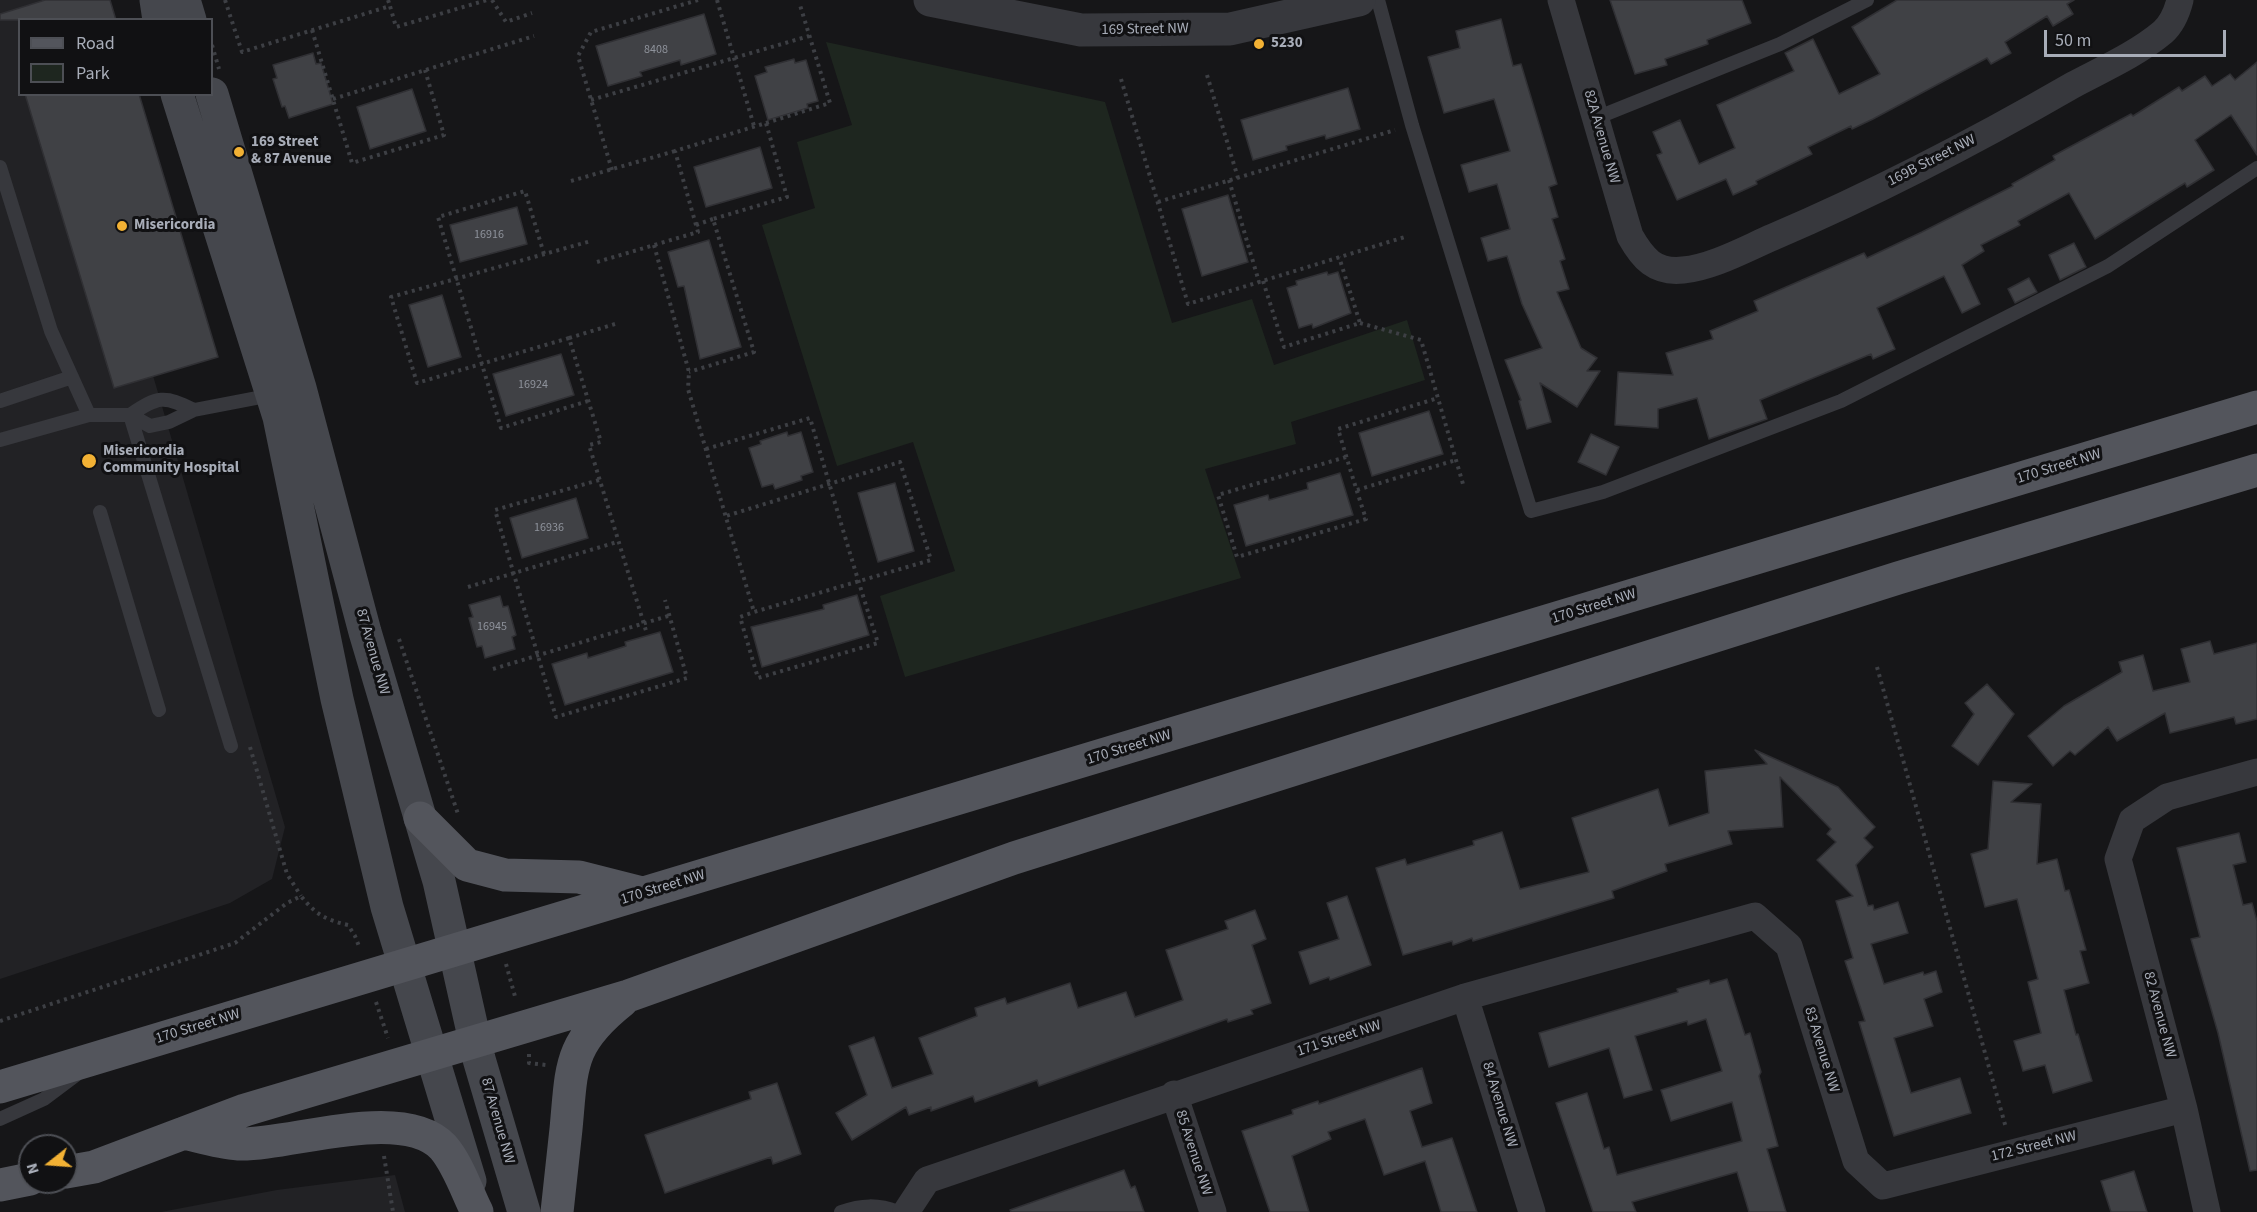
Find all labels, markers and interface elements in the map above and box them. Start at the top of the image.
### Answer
legend [18,18,213,96]
scale bar [2047,18,2228,56]
street label: 169 Street NW [1101,20,1189,40]
text: 50 m [2055,28,2091,53]
text: Road [76,31,115,56]
place label: 5230 [1271,35,1303,53]
marker: 5230 [1252,37,1266,51]
house number: 8408 [644,43,668,57]
text: Park [76,61,110,86]
street label: 82A Avenue NW [1579,88,1623,186]
street label: 169B Street NW [1885,131,1979,191]
place label: 169 Street & 87 Avenue [251,134,332,169]
marker: 169 Street & 87 Avenue [232,145,246,159]
place label: Misericordia [134,217,215,235]
marker: Misericordia [115,219,129,233]
house number: 16916 [474,228,504,242]
house number: 16924 [518,378,548,392]
place label: Misericordia Community Hospital [103,443,239,478]
street label: 170 Street NW [2015,446,2103,488]
marker: Misericordia Community Hospital [80,452,98,470]
house number: 16936 [534,521,564,535]
street label: 170 Street NW [1550,586,1638,628]
street label: 87 Avenue NW [351,607,393,697]
house number: 16945 [477,620,507,634]
street label: 170 Street NW [1085,727,1173,769]
street label: 170 Street NW [619,867,707,909]
street label: 82 Avenue NW [2139,970,2179,1060]
street label: 83 Avenue NW [1799,1005,1843,1095]
street label: 170 Street NW [154,1006,242,1048]
street label: 171 Street NW [1295,1017,1383,1061]
street label: 84 Avenue NW [1477,1060,1521,1150]
street label: 87 Avenue NW [476,1076,518,1166]
street label: 85 Avenue NW [1171,1108,1215,1198]
street label: 172 Street NW [1989,1128,2079,1166]
north arrow [18,1134,78,1194]
text: N [21,1160,45,1177]

